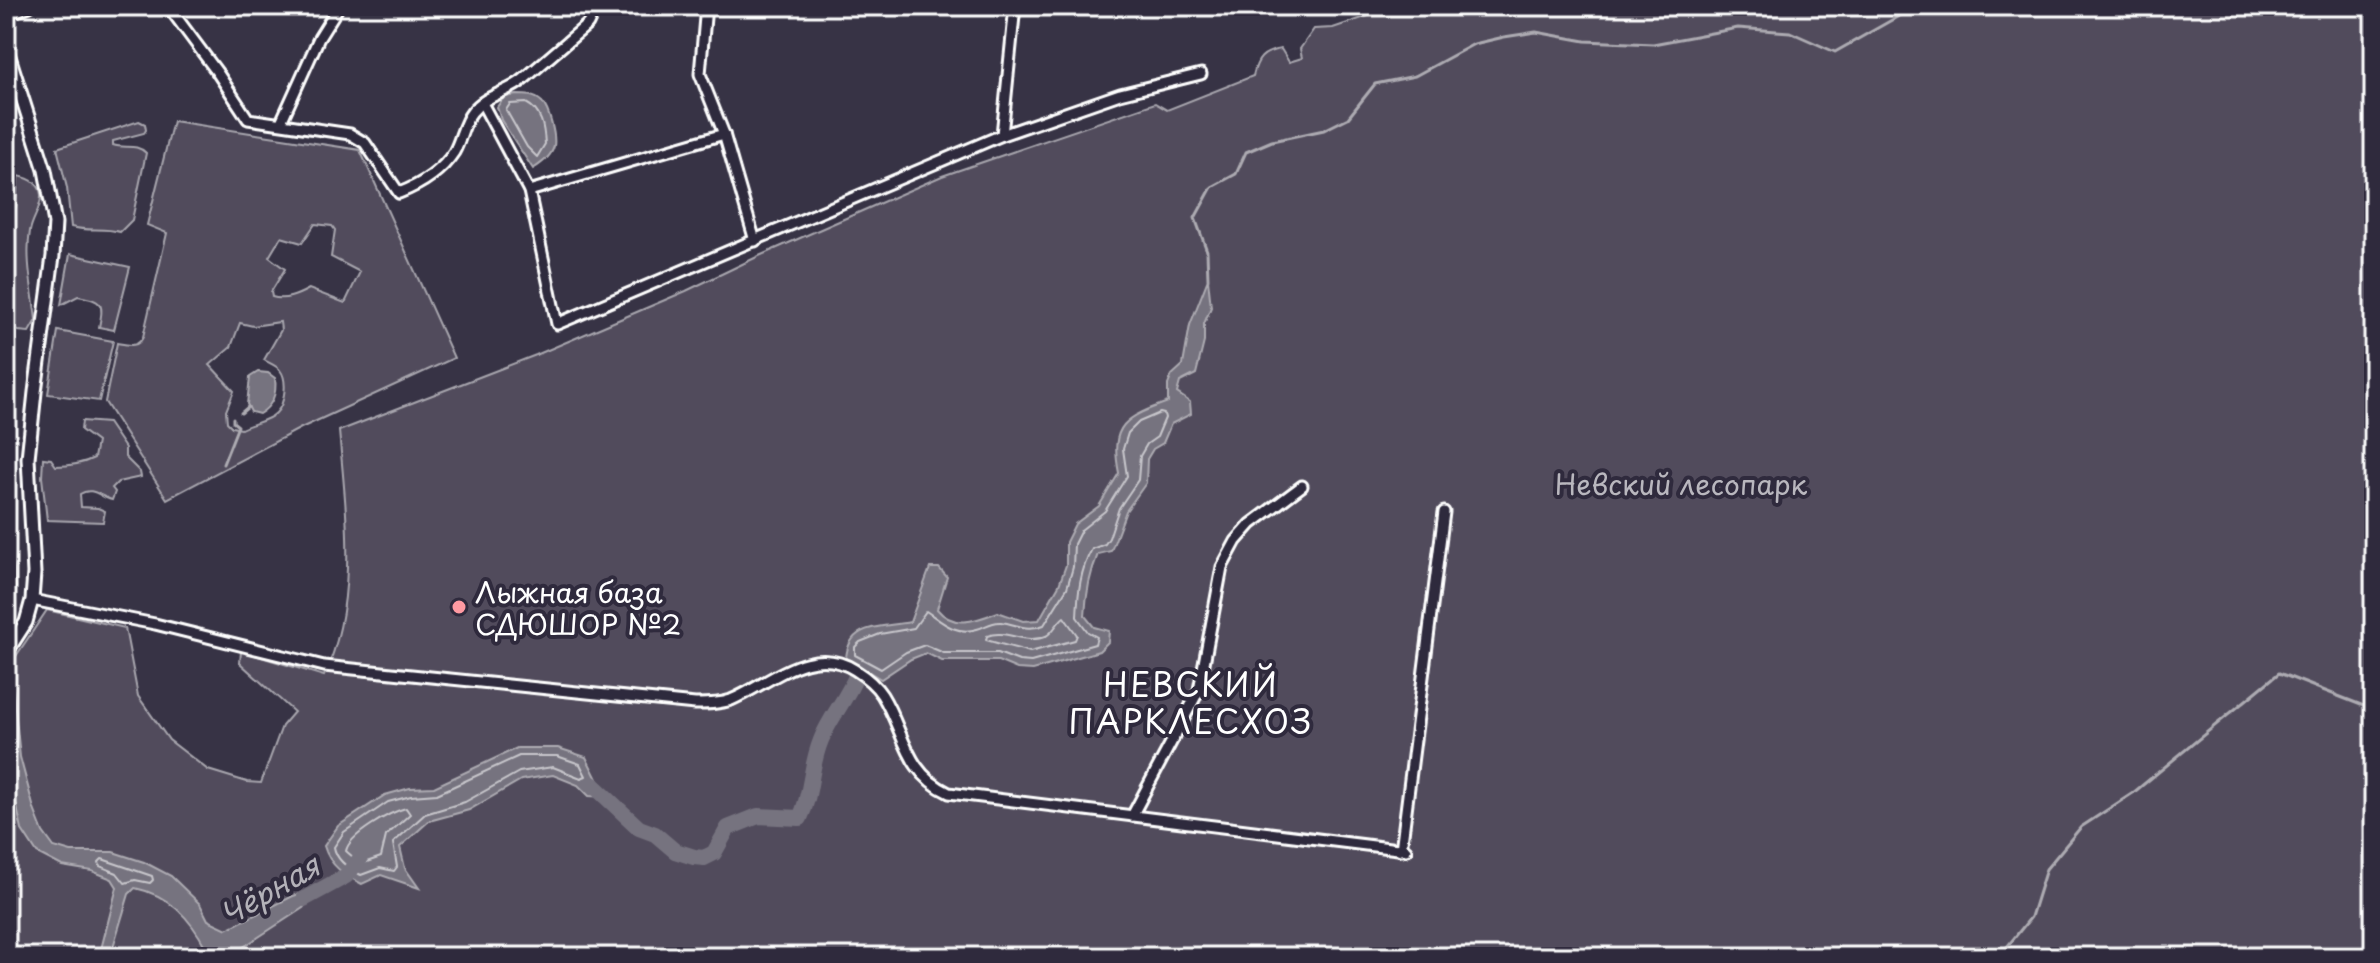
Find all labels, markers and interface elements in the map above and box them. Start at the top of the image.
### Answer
park label: Невский лесопарк [1555,462,1808,505]
place label: Лыжная база СДЮШОР №2 [475,570,681,645]
marker: Лыжная база СДЮШОР №2 [450,598,468,616]
district label: НЕВСКИЙ ПАРКЛЕСХОЗ [1069,660,1313,745]
water label: Чёрная [211,842,329,936]

